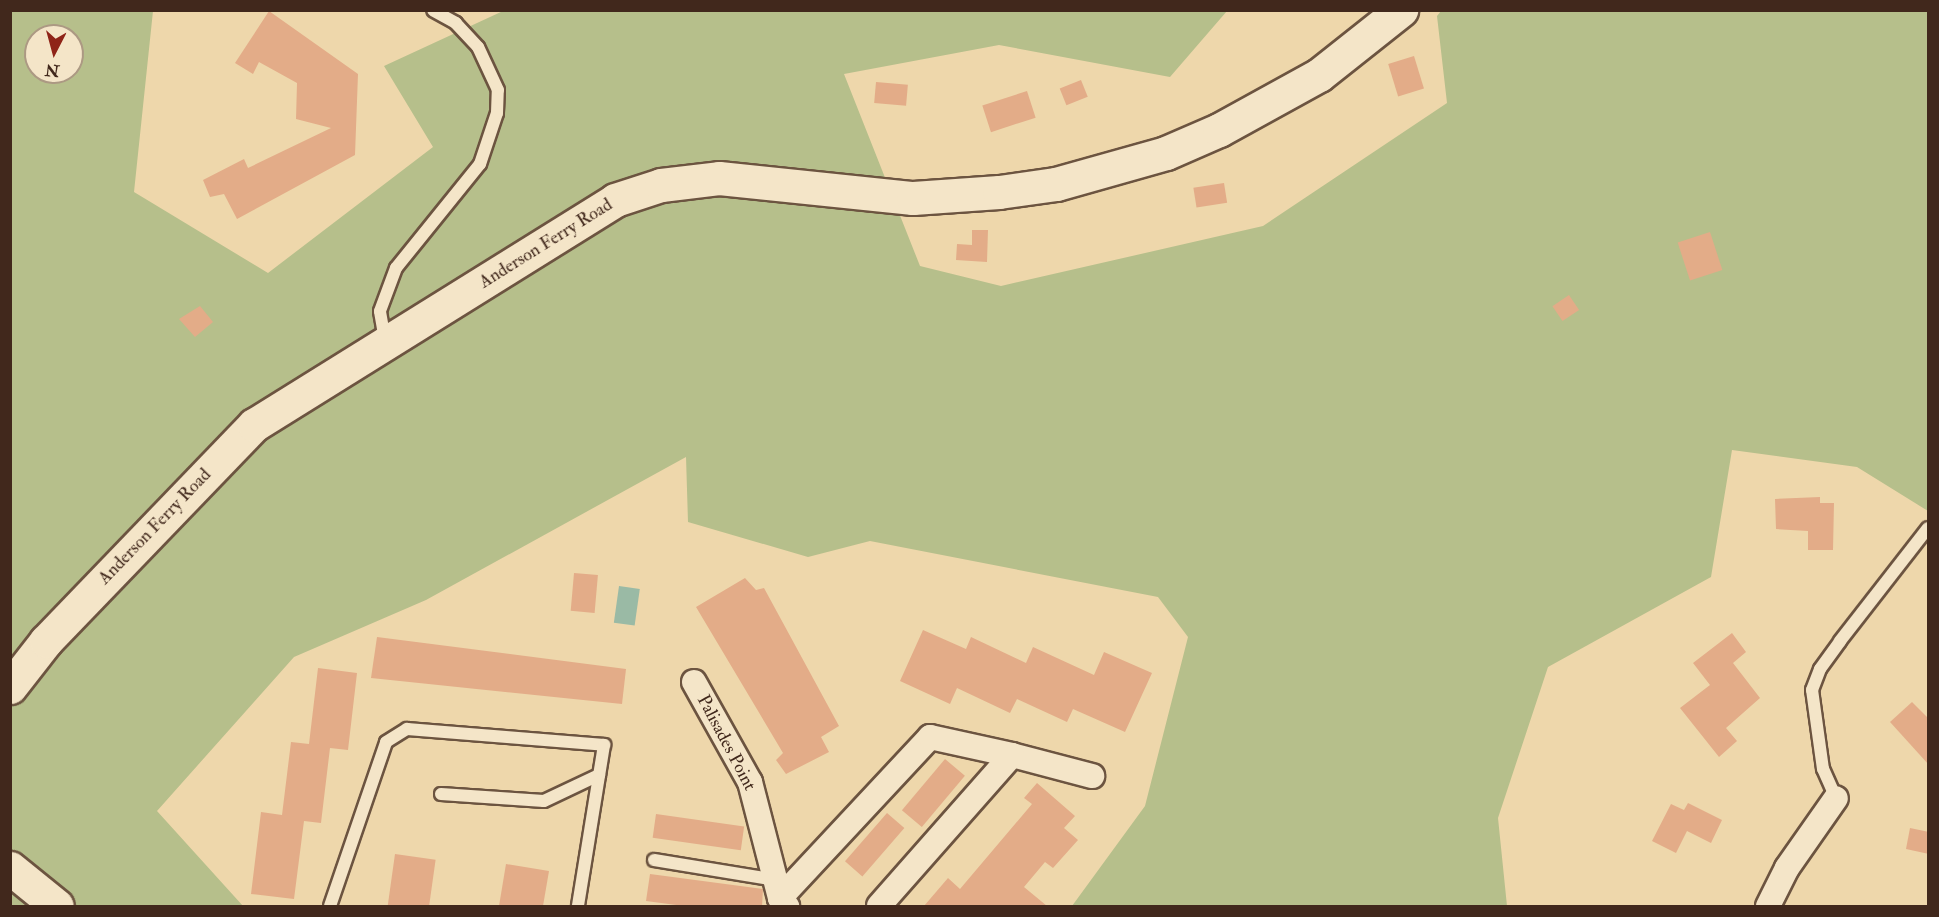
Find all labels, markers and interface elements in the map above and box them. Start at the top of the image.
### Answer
north arrow [24,24,84,84]
text: N [44,59,61,81]
street label: Anderson Ferry Road [475,194,617,294]
street label: Anderson Ferry Road [94,465,216,589]
street label: Palisades Point [692,691,760,795]

